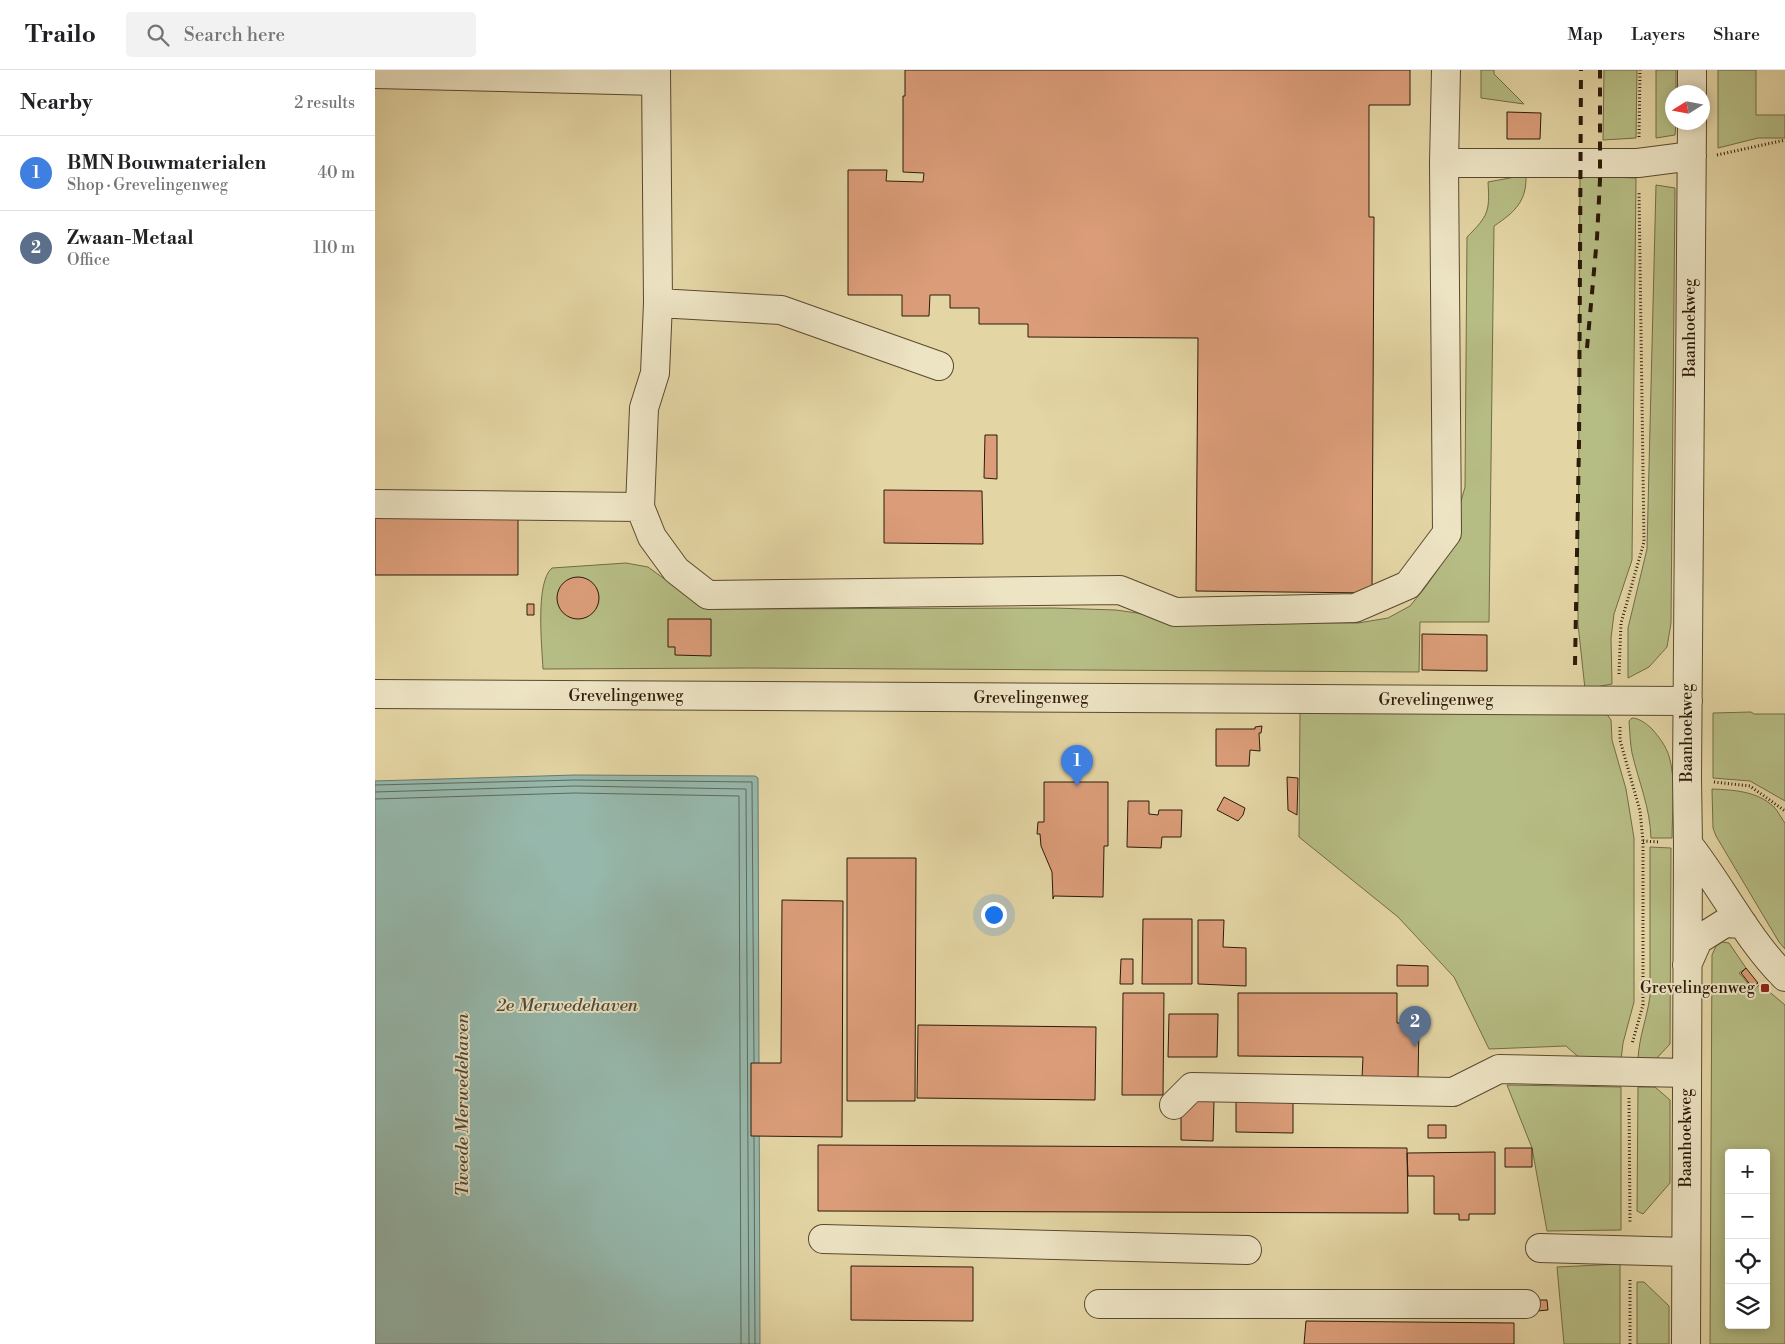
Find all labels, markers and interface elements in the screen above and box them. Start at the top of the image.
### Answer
search box [126,12,476,57]
text: Trailo [25,20,96,50]
icon: search [144,21,172,49]
text: Search here [184,23,285,47]
text: Map [1568,23,1603,46]
text: Layers [1631,23,1685,46]
text: Share [1713,23,1760,46]
north arrow [1665,85,1710,130]
text: Nearby [20,90,93,116]
text: 2 results [294,93,355,113]
text: BMN Bouwmaterialen [67,151,266,175]
text: 1 [32,163,40,183]
text: 40 m [318,163,355,183]
text: Shop · Grevelingenweg [67,175,228,195]
text: Zwaan-Metaal [67,226,194,250]
text: 2 [31,238,41,258]
text: 110 m [313,238,355,258]
text: Office [67,250,110,270]
street label: Baanhoekweg [1680,278,1700,379]
street label: Baanhoekweg [1677,683,1697,784]
street label: Grevelingenweg [569,686,684,706]
street label: Grevelingenweg [974,688,1089,708]
street label: Grevelingenweg [1379,690,1494,710]
pin: 1 [1061,745,1093,786]
your location [981,902,1007,928]
place label: Grevelingenweg [1640,978,1756,998]
marker: Grevelingenweg [1759,982,1771,994]
water label: 2e Merwedehaven [496,994,639,1017]
pin: 2 [1399,1006,1431,1047]
water label: Tweede Merwedehaven [451,1013,474,1197]
street label: Baanhoekweg [1676,1088,1696,1189]
map controls [1725,1149,1770,1329]
button: + [1725,1149,1770,1194]
button: − [1725,1194,1770,1239]
button: locate [1725,1239,1770,1284]
button: layers [1725,1284,1770,1329]

